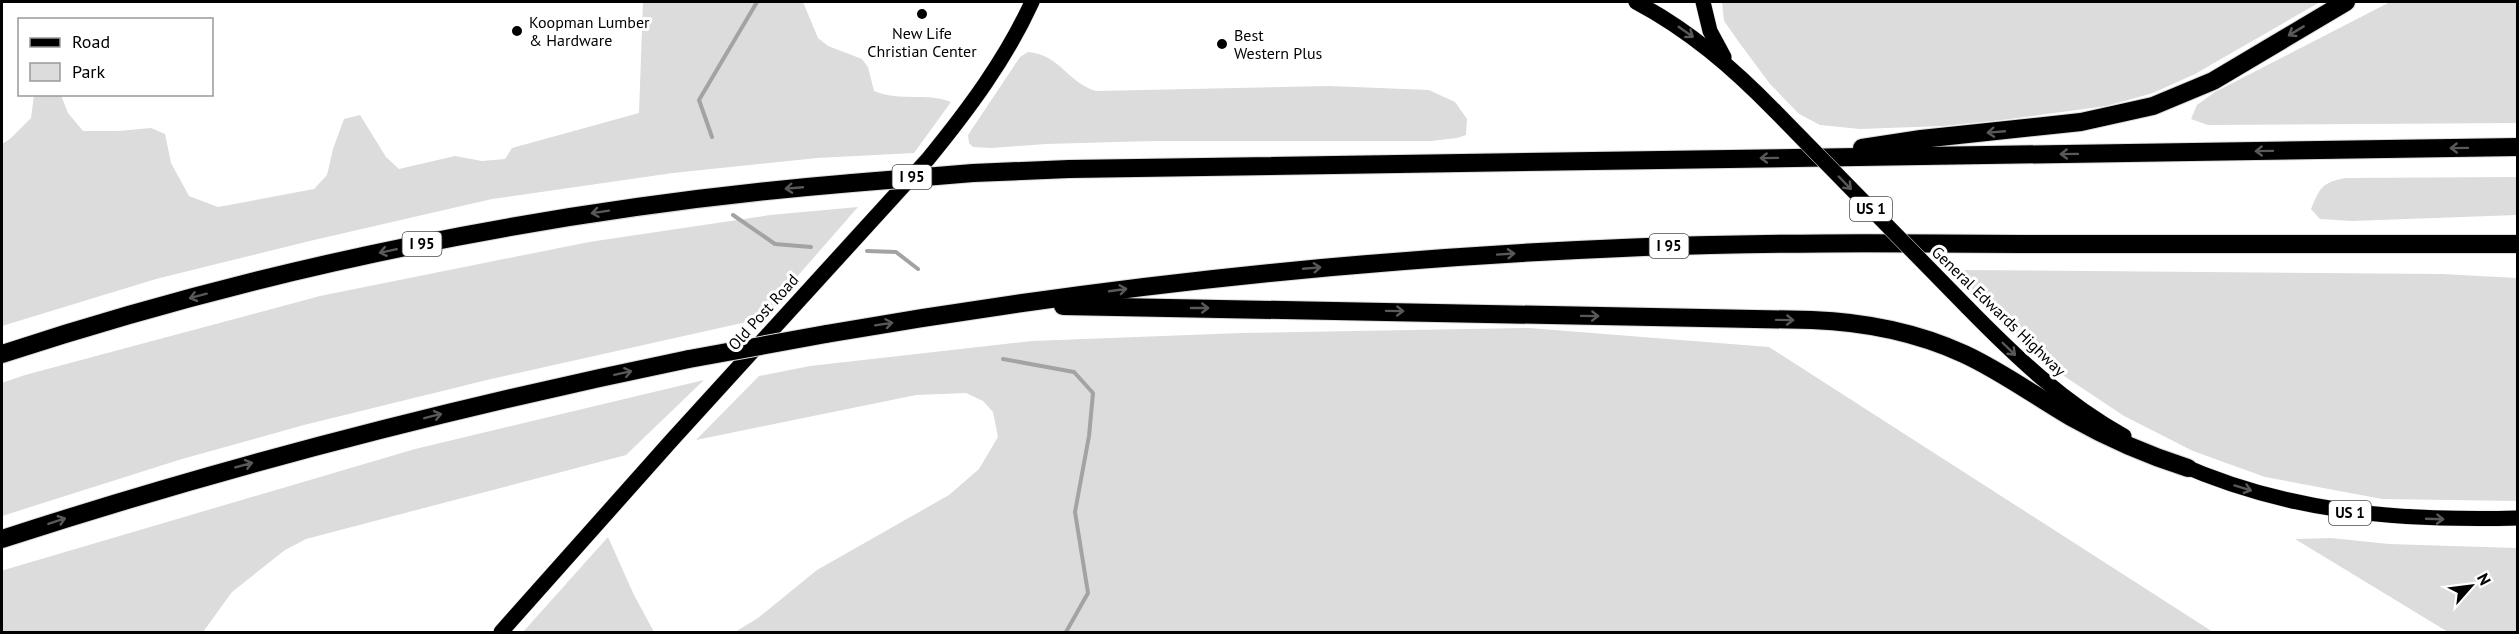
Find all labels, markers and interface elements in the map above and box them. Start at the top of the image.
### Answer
marker: New Life Christian Center [915,7,929,21]
place label: Koopman Lumber & Hardware [529,12,650,50]
legend [18,18,213,96]
place label: New Life Christian Center [867,23,977,61]
marker: Koopman Lumber & Hardware [510,24,524,38]
place label: Best Western Plus [1234,25,1323,63]
one-way arrow [1677,26,1693,38]
one-way arrow [2288,26,2305,38]
text: Road [72,30,110,53]
marker: Best Western Plus [1215,37,1229,51]
text: Park [72,60,105,83]
one-way arrow [1987,127,2007,138]
one-way arrow [2450,142,2470,154]
one-way arrow [2255,145,2275,157]
one-way arrow [2060,148,2080,160]
one-way arrow [1760,152,1780,164]
road number: I 95 [892,165,932,189]
one-way arrow [1838,175,1853,190]
one-way arrow [784,183,804,194]
road number: US 1 [1850,197,1892,221]
one-way arrow [591,207,611,218]
road number: I 95 [402,232,442,256]
road number: I 95 [1650,234,1688,258]
street label: General Edwards Highway [1928,242,2071,381]
one-way arrow [378,246,398,257]
one-way arrow [1496,248,1516,259]
one-way arrow [1301,262,1321,273]
street label: Old Post Road [724,270,802,354]
one-way arrow [1108,284,1128,295]
one-way arrow [189,291,208,302]
one-way arrow [1190,302,1210,314]
one-way arrow [1385,306,1405,317]
one-way arrow [1580,310,1600,321]
one-way arrow [1775,314,1795,326]
one-way arrow [873,318,893,329]
one-way arrow [2001,342,2016,356]
one-way arrow [613,367,632,378]
one-way arrow [423,410,442,422]
one-way arrow [234,459,253,471]
one-way arrow [2233,484,2252,495]
road number: US 1 [2329,501,2371,525]
one-way arrow [2425,513,2445,525]
one-way arrow [47,515,66,526]
north arrow [2441,556,2501,616]
text: N [2473,570,2496,588]

